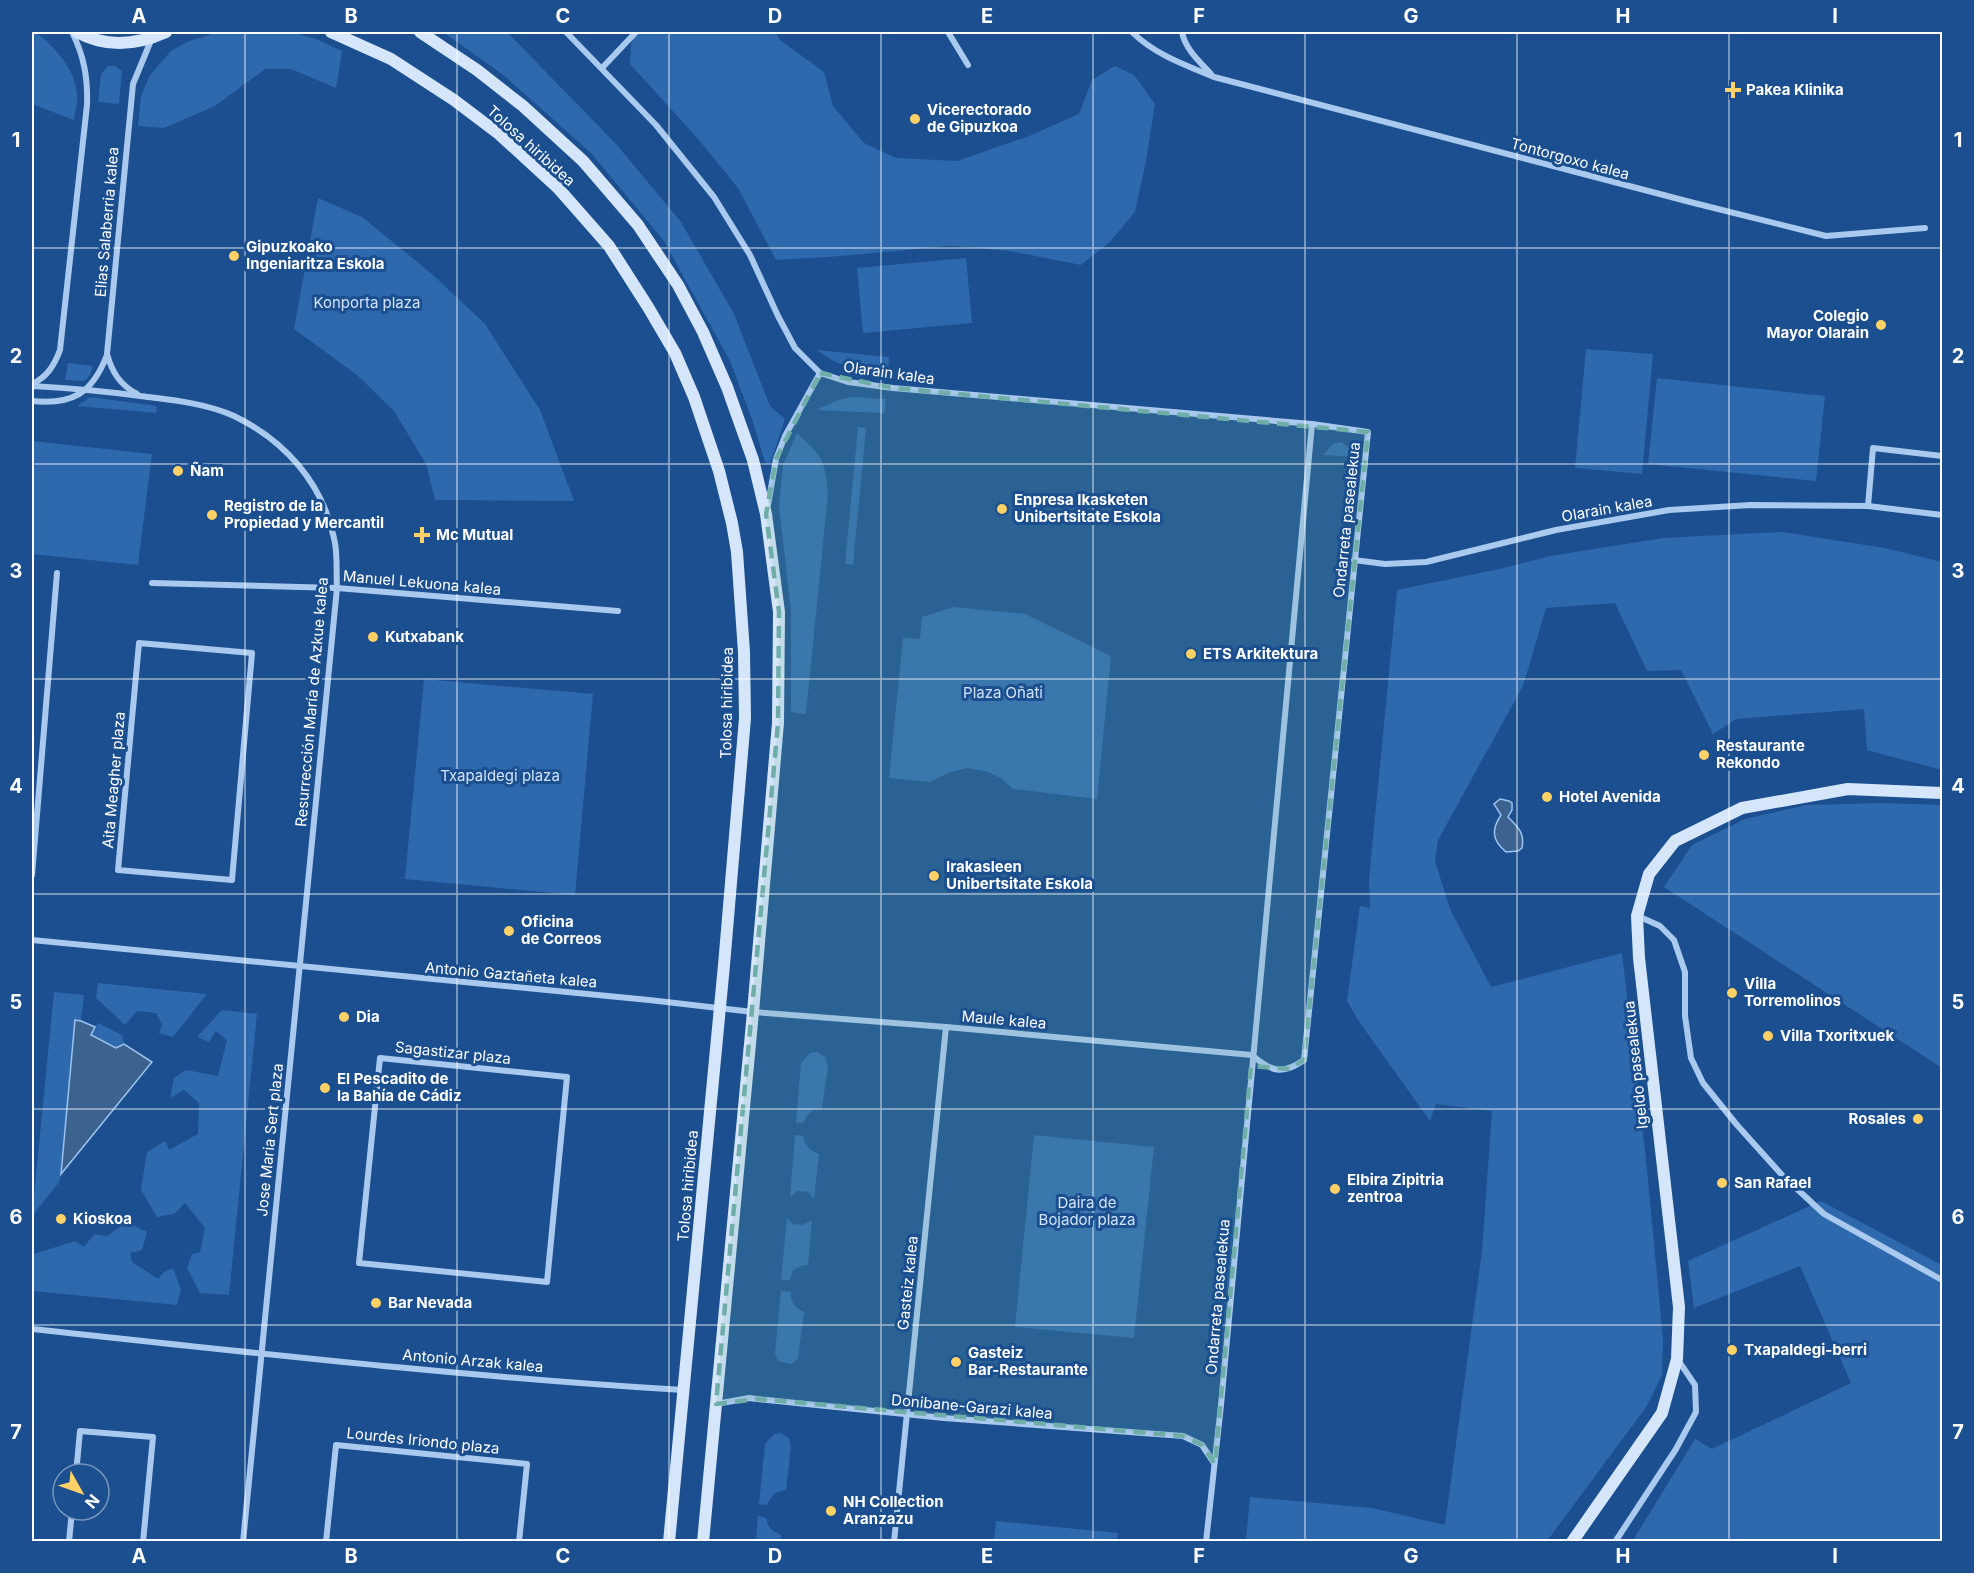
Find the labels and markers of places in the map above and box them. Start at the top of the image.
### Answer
place label: Pakea Klinika [1746,80,1844,99]
marker: Pakea Klinika [1724,81,1742,99]
place label: Vicerectorado de Gipuzkoa [927,100,1031,136]
marker: Vicerectorado de Gipuzkoa [908,112,922,126]
place label: Gipuzkoako Ingeniaritza Eskola [246,237,385,273]
marker: Gipuzkoako Ingeniaritza Eskola [227,249,241,263]
place label: Colegio Mayor Olarain [1767,306,1869,342]
marker: Colegio Mayor Olarain [1874,318,1888,332]
place label: Ñam [190,461,224,480]
marker: Ñam [171,464,185,478]
place label: Enpresa Ikasketen Unibertsitate Eskola [1014,490,1161,526]
place label: Registro de la Propiedad y Mercantil [224,496,384,532]
marker: Enpresa Ikasketen Unibertsitate Eskola [995,502,1009,516]
marker: Registro de la Propiedad y Mercantil [205,508,219,522]
place label: Mc Mutual [436,525,513,544]
marker: Mc Mutual [413,526,431,544]
place label: Kutxabank [385,627,464,646]
marker: Kutxabank [366,630,380,644]
place label: ETS Arkitektura [1203,644,1318,663]
marker: ETS Arkitektura [1184,647,1198,661]
place label: Restaurante Rekondo [1716,736,1805,772]
marker: Restaurante Rekondo [1697,748,1711,762]
place label: Hotel Avenida [1559,787,1661,806]
marker: Hotel Avenida [1540,790,1554,804]
place label: Irakasleen Unibertsitate Eskola [946,857,1093,893]
marker: Irakasleen Unibertsitate Eskola [927,869,941,883]
place label: Oficina de Correos [521,912,602,948]
marker: Oficina de Correos [502,924,516,938]
place label: Villa Torremolinos [1744,974,1841,1010]
marker: Villa Torremolinos [1725,986,1739,1000]
place label: Dia [356,1007,380,1026]
marker: Dia [337,1010,351,1024]
place label: Villa Txoritxuek [1780,1026,1895,1045]
marker: Villa Txoritxuek [1761,1029,1775,1043]
place label: El Pescadito de la Bahía de Cádiz [337,1069,461,1105]
marker: El Pescadito de la Bahía de Cádiz [318,1081,332,1095]
place label: Rosales [1849,1109,1906,1128]
marker: Rosales [1911,1112,1925,1126]
place label: Elbira Zipitria zentroa [1347,1170,1444,1206]
place label: San Rafael [1734,1173,1811,1192]
marker: San Rafael [1715,1176,1729,1190]
marker: Elbira Zipitria zentroa [1328,1182,1342,1196]
place label: Kioskoa [73,1209,132,1228]
marker: Kioskoa [54,1212,68,1226]
place label: Bar Nevada [388,1293,472,1312]
marker: Bar Nevada [369,1296,383,1310]
place label: Txapaldegi-berri [1744,1340,1867,1359]
place label: Gasteiz Bar-Restaurante [968,1343,1088,1379]
marker: Txapaldegi-berri [1725,1343,1739,1357]
marker: Gasteiz Bar-Restaurante [949,1355,963,1369]
place label: NH Collection Aranzazu [843,1492,943,1528]
marker: NH Collection Aranzazu [824,1504,838,1518]

